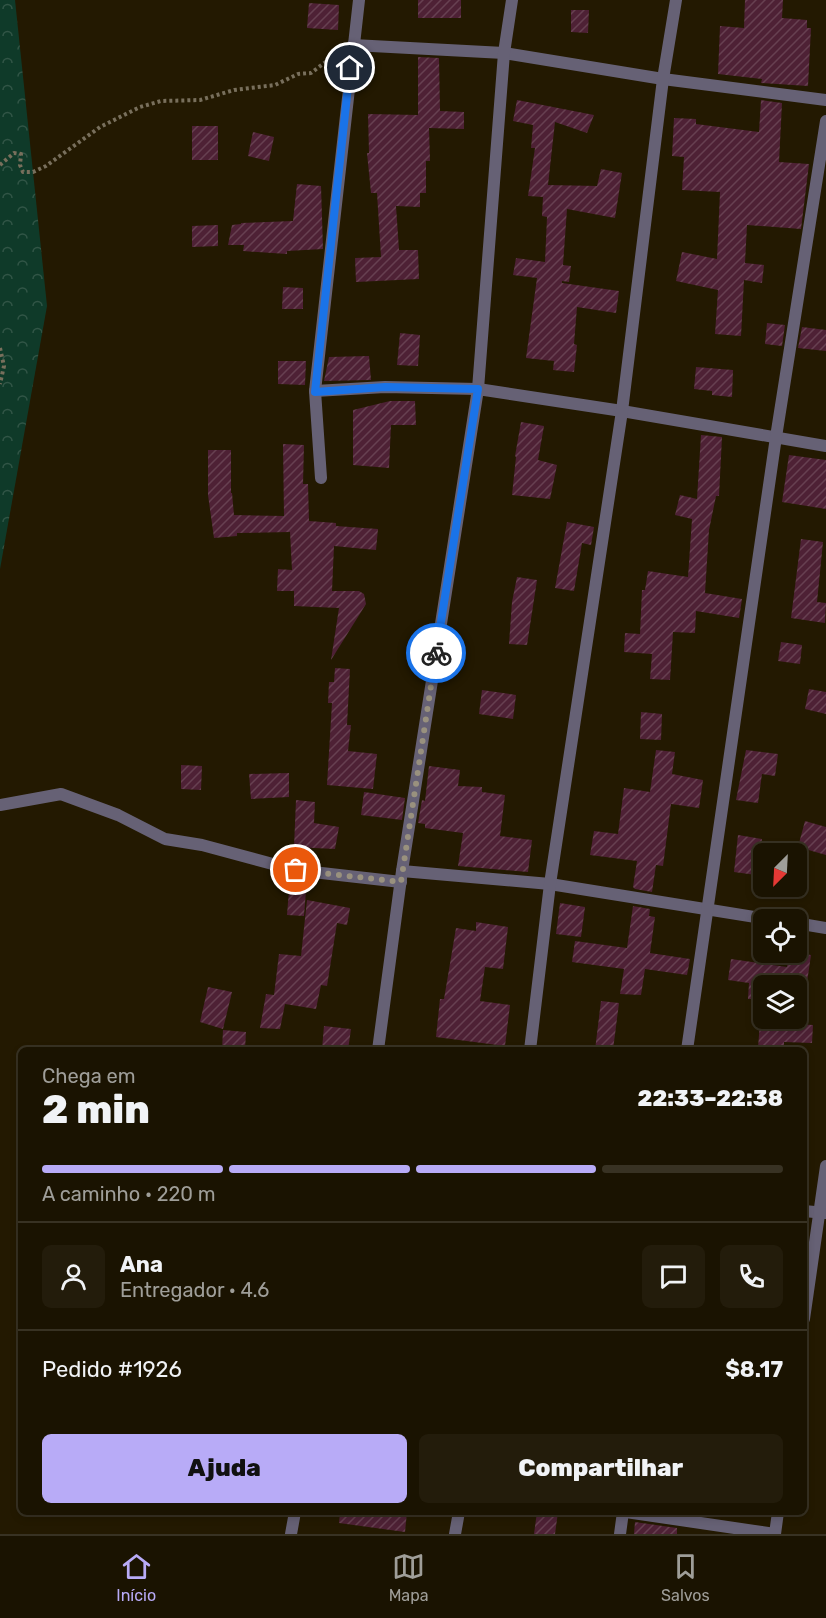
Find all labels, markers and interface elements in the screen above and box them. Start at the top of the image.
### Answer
pin [324,42,375,93]
icon: home [333,51,366,84]
courier [406,623,466,683]
icon: bike [420,637,453,670]
north arrow [753,843,807,897]
map controls [753,843,807,1029]
pin [270,844,321,895]
icon: bag [279,853,312,886]
button: locate [753,909,807,963]
button: layers [753,975,807,1029]
text: Chega em [42,1064,136,1088]
text: 22:33–22:38 [638,1085,783,1112]
text: 2 min [42,1087,150,1133]
text: A caminho · 220 m [42,1182,216,1206]
button: person [42,1245,105,1308]
button: chat [642,1245,705,1308]
button: phone [720,1245,783,1308]
text: Ana [120,1251,163,1278]
text: Entregador · 4.6 [120,1278,269,1302]
text: Pedido #1926 [42,1356,182,1383]
text: $8.17 [725,1356,783,1383]
button: Ajuda [42,1434,407,1503]
button: Compartilhar [419,1434,783,1503]
tab: Início [116,1550,156,1605]
tab: Mapa [389,1550,429,1605]
tab: Salvos [661,1550,710,1605]

